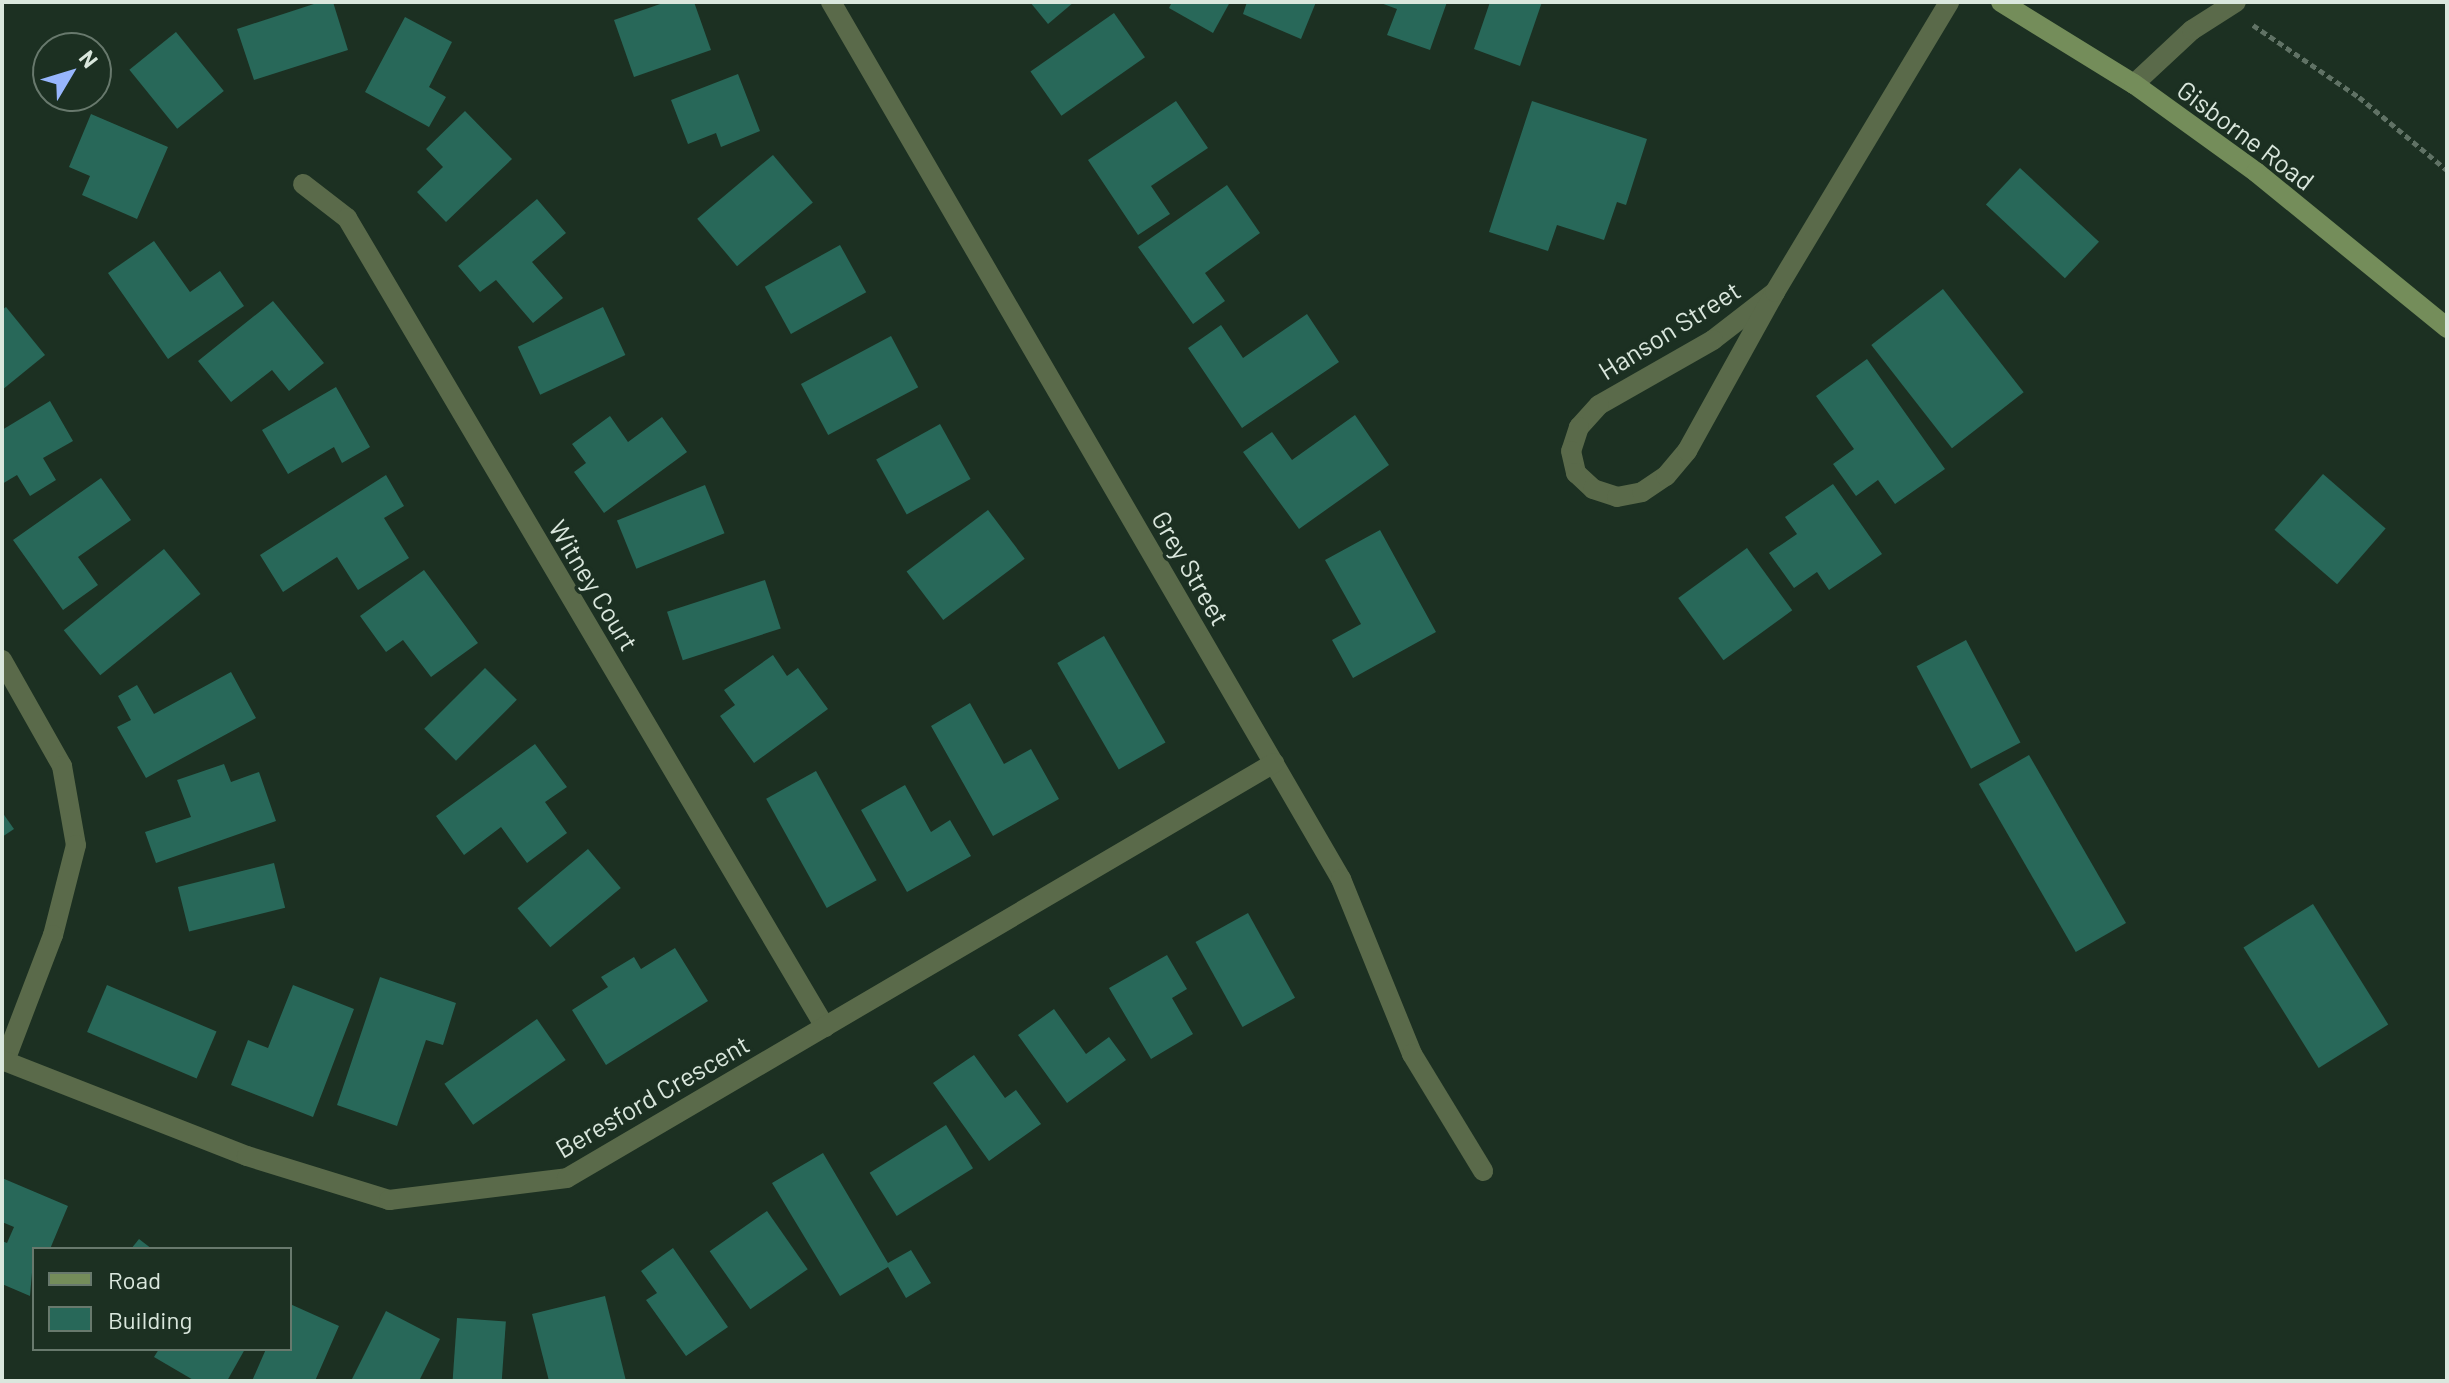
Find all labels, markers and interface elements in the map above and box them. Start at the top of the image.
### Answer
north arrow [32,32,112,112]
text: N [75,45,104,72]
street label: Gisborne Road [2171,73,2321,197]
street label: Hanson Street [1592,274,1746,386]
street label: Grey Street [1146,505,1236,631]
street label: Witney Court [543,514,645,656]
street label: Beresford Crescent [550,1028,754,1164]
legend [32,1247,292,1351]
text: Road [108,1265,161,1294]
text: Building [108,1305,192,1334]

